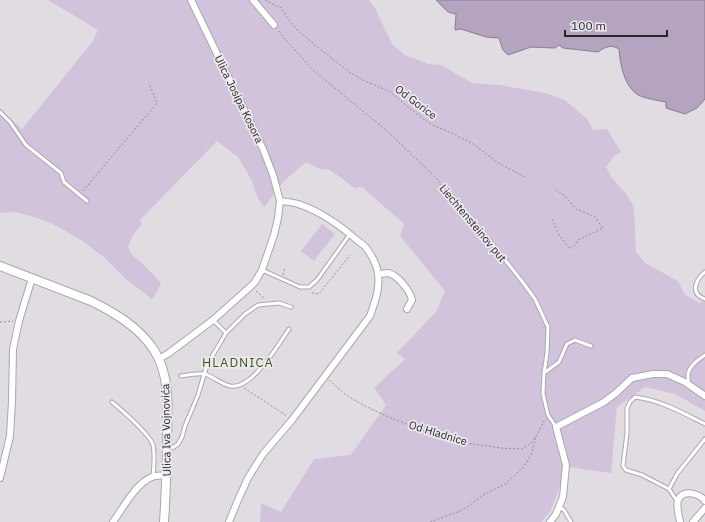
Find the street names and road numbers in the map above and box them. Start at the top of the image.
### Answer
street label: Ulica Josipa Kosora [212,53,266,145]
street label: Od Gorice [392,82,440,122]
street label: Liechtensteinov put [436,181,510,265]
street label: Ulica Iva Vojnovića [158,383,174,476]
street label: Od Hladnice [407,417,469,449]

